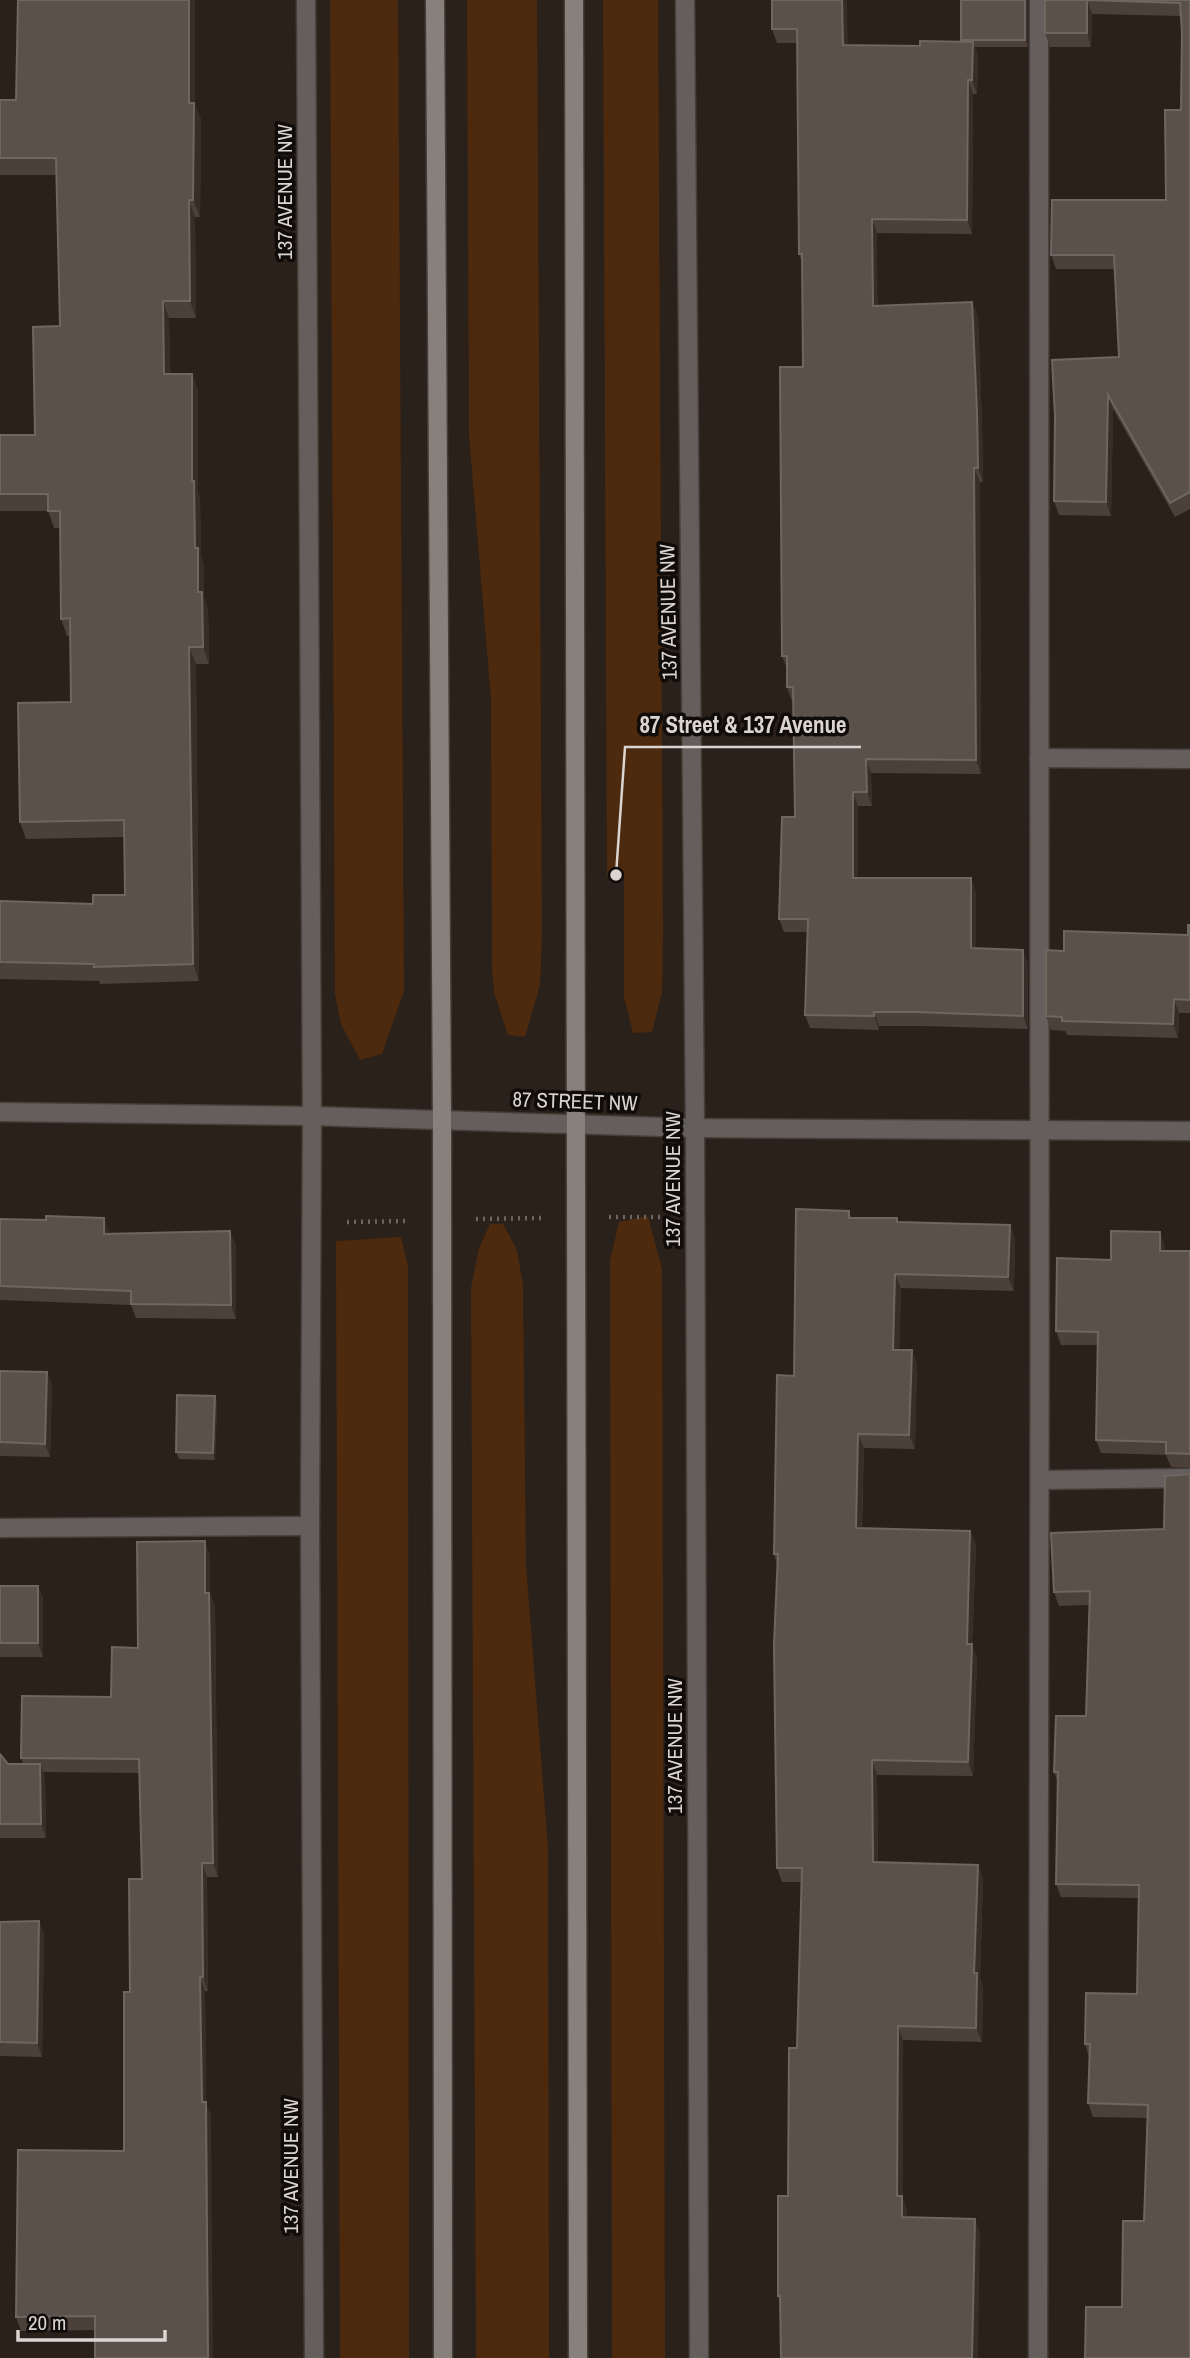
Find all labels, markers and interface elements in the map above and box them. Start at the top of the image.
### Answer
street label: 137 AVENUE NW [270,123,299,260]
street label: 137 AVENUE NW [652,543,684,680]
callout: 87 Street & 137 Avenue [625,703,861,747]
text: 87 Street & 137 Avenue [639,709,847,740]
street label: 87 STREET NW [512,1084,639,1118]
street label: 137 AVENUE NW [658,1110,687,1247]
street label: 137 AVENUE NW [660,1677,689,1814]
street label: 137 AVENUE NW [276,2097,305,2234]
scale bar [18,2298,164,2342]
text: 20 m [28,2308,66,2337]

